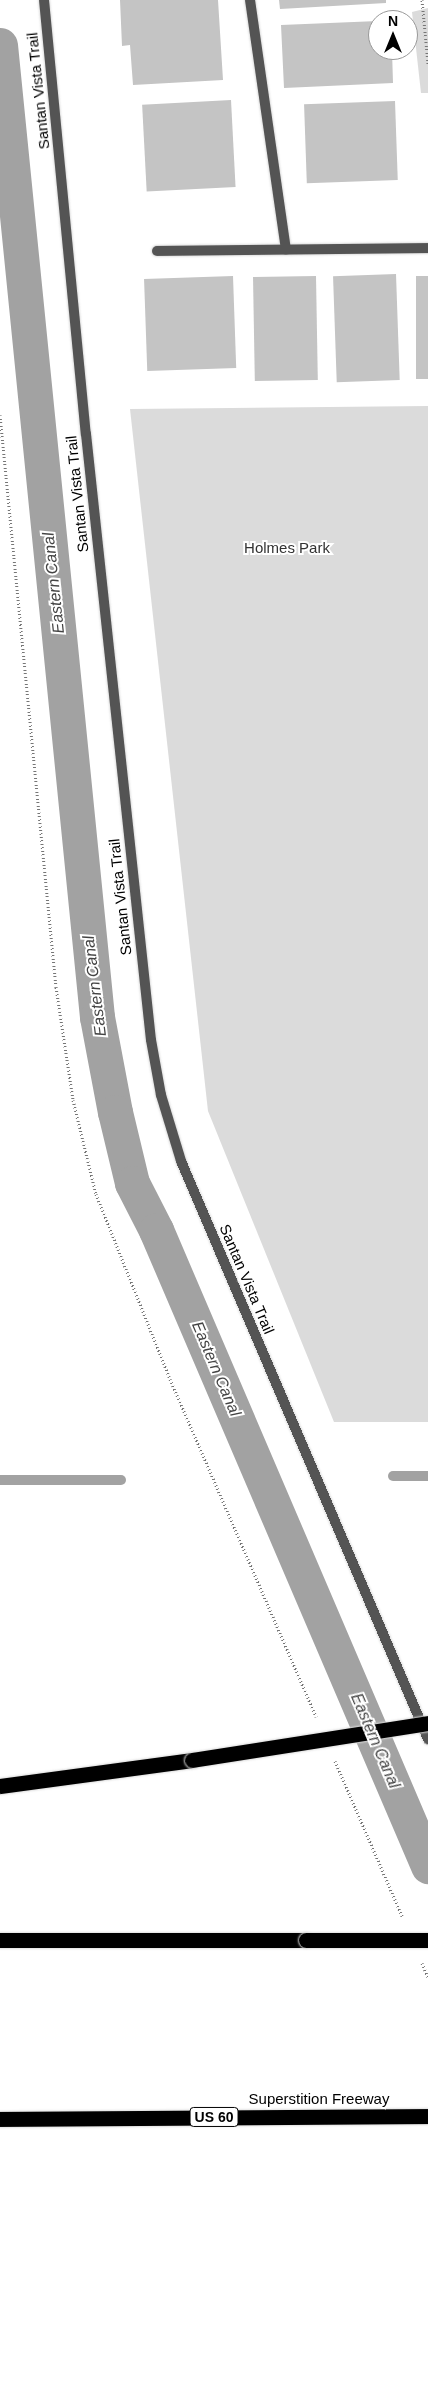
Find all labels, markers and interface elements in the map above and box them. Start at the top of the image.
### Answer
north arrow [368,10,418,60]
text: N [388,13,398,29]
street label: Santan Vista Trail [23,32,53,150]
street label: Santan Vista Trail [62,435,92,553]
water label: Eastern Canal [39,532,69,634]
park label: Holmes Park [244,539,330,557]
street label: Santan Vista Trail [105,838,135,956]
water label: Eastern Canal [79,935,111,1037]
street label: Santan Vista Trail [216,1221,278,1337]
water label: Eastern Canal [187,1319,245,1419]
water label: Eastern Canal [346,1691,404,1791]
street label: Superstition Freeway [249,2090,389,2108]
road number: US 60 [189,2106,239,2128]

